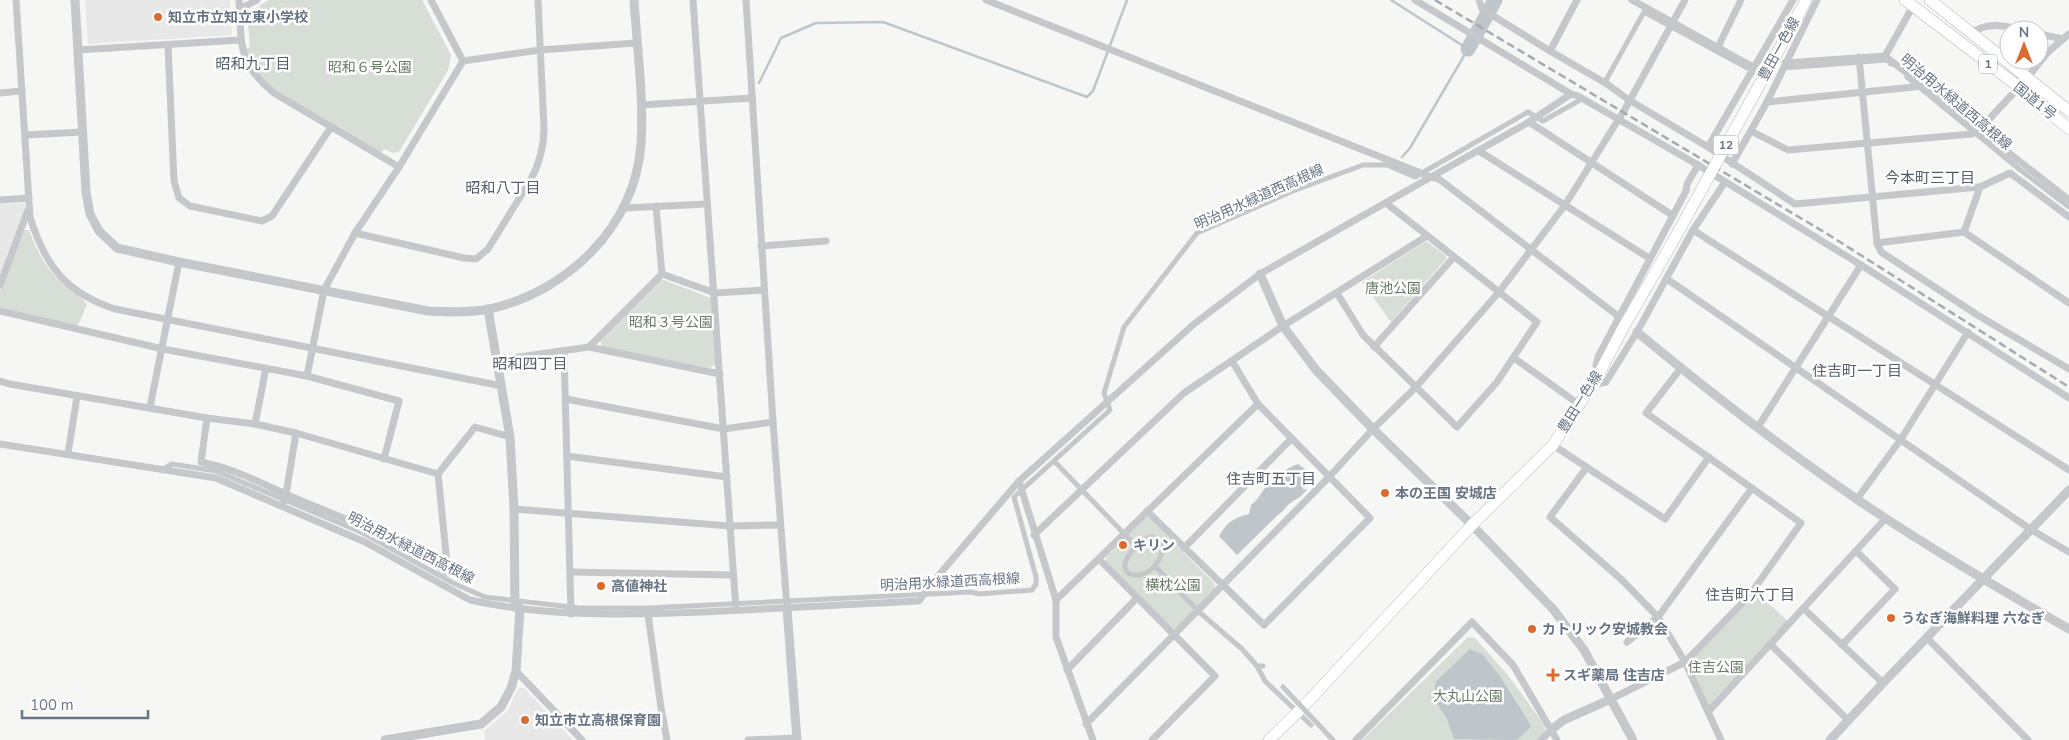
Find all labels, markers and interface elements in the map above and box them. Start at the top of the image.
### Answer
place label: 知立市立知立東小学校 [168,8,308,27]
marker: 知立市立知立東小学校 [152,11,164,23]
street label: 豊田一色線 [1754,14,1804,84]
north arrow [1999,20,2049,70]
text: N [2019,23,2029,42]
street label: 明治用水緑道西高根線 [1896,50,2016,154]
district label: 昭和九丁目 [215,54,291,74]
road number: 1 [1979,54,1997,74]
park label: 昭和６号公園 [328,58,412,77]
street label: 国道1号 [2009,78,2061,124]
road number: 12 [1714,136,1738,154]
street label: 明治用水緑道西高根線 [1191,160,1327,234]
district label: 今本町三丁目 [1885,168,1975,188]
district label: 昭和八丁目 [465,178,541,198]
park label: 唐池公園 [1365,279,1421,298]
park label: 昭和３号公園 [629,313,713,332]
district label: 昭和四丁目 [492,354,568,374]
district label: 住吉町一丁目 [1812,361,1902,381]
street label: 豊田一色線 [1553,367,1607,437]
district label: 住吉町五丁目 [1226,469,1316,489]
place label: 本の王国 安城店 [1395,484,1497,503]
marker: 本の王国 安城店 [1379,487,1391,499]
street label: 明治用水緑道西高根線 [344,508,478,588]
place label: キリン [1133,536,1175,555]
marker: キリン [1117,539,1129,551]
street label: 明治用水緑道西高根線 [880,569,1020,595]
park label: 横枕公園 [1145,576,1201,595]
place label: 高値神社 [611,577,667,596]
marker: 高値神社 [595,580,607,592]
district label: 住吉町六丁目 [1705,585,1795,605]
place label: うなぎ海鮮料理 六なぎ [1901,609,2045,628]
marker: うなぎ海鮮料理 六なぎ [1885,612,1897,624]
place label: カトリック安城教会 [1542,620,1668,639]
marker: カトリック安城教会 [1526,623,1538,635]
park label: 住吉公園 [1688,658,1744,677]
place label: スギ薬局 住吉店 [1563,666,1665,685]
marker: スギ薬局 住吉店 [1547,669,1559,681]
park label: 大丸山公園 [1433,687,1503,706]
scale bar [22,688,149,720]
text: 100 m [30,695,74,715]
place label: 知立市立高根保育園 [535,711,661,730]
marker: 知立市立高根保育園 [519,714,531,726]

